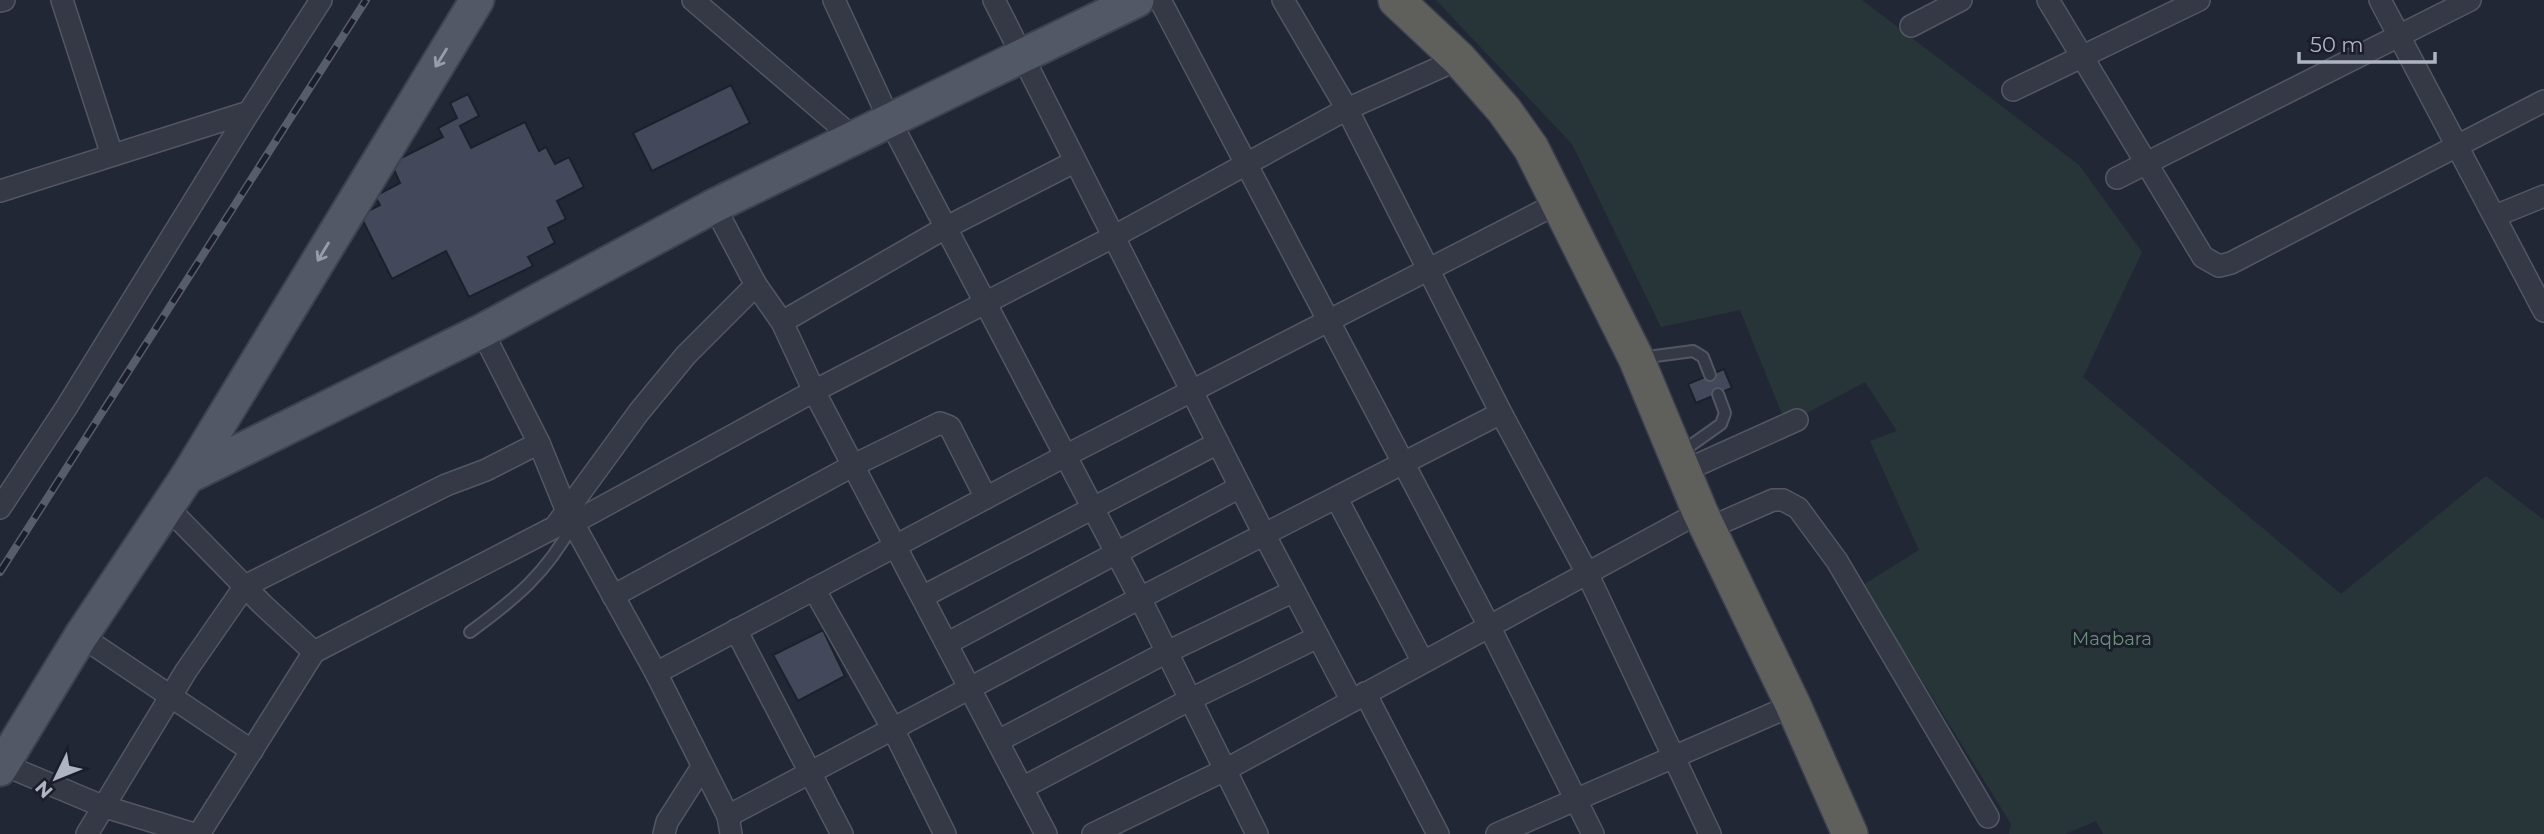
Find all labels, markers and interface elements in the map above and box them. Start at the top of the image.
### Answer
scale bar [2299,21,2436,65]
text: 50 m [2310,32,2364,57]
one-way arrow [434,48,448,68]
one-way arrow [315,242,329,262]
park label: Maqbara [2072,628,2152,650]
north arrow [21,743,91,813]
text: N [30,776,58,803]

